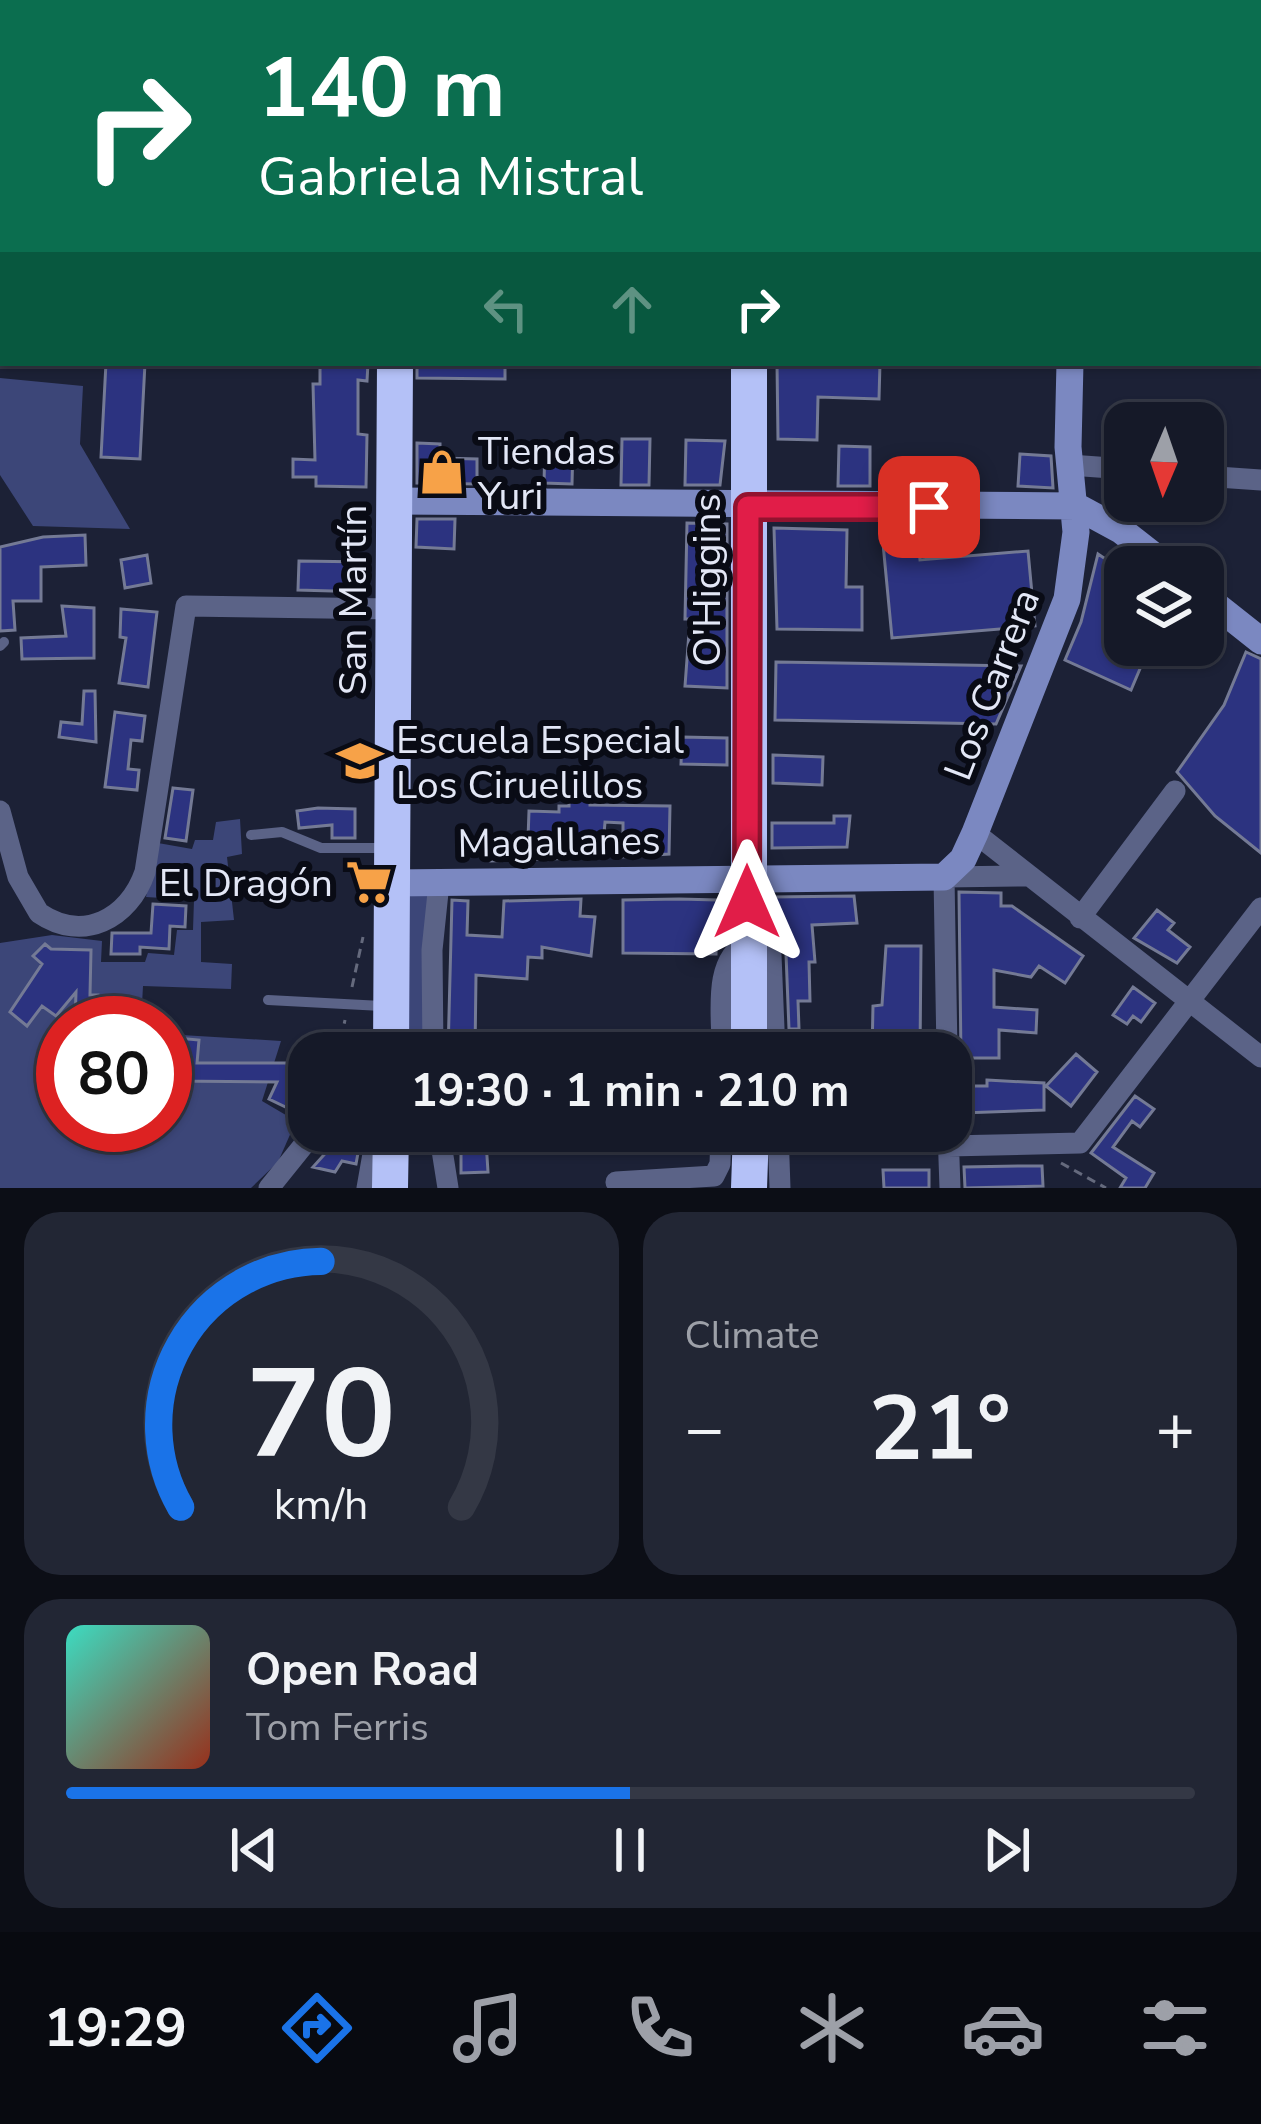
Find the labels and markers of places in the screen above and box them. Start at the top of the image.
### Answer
place label: Tiendas Yuri [477,425,616,523]
shop icon: Tiendas Yuri [417,447,467,497]
pin [878,456,980,558]
place label: Escuela Especial Los Ciruelillos [396,714,685,812]
school or university icon: Escuela Especial Los Ciruelillos [335,736,385,786]
place label: El Dragón [159,857,333,910]
supermarket icon: El Dragón [344,857,394,907]

